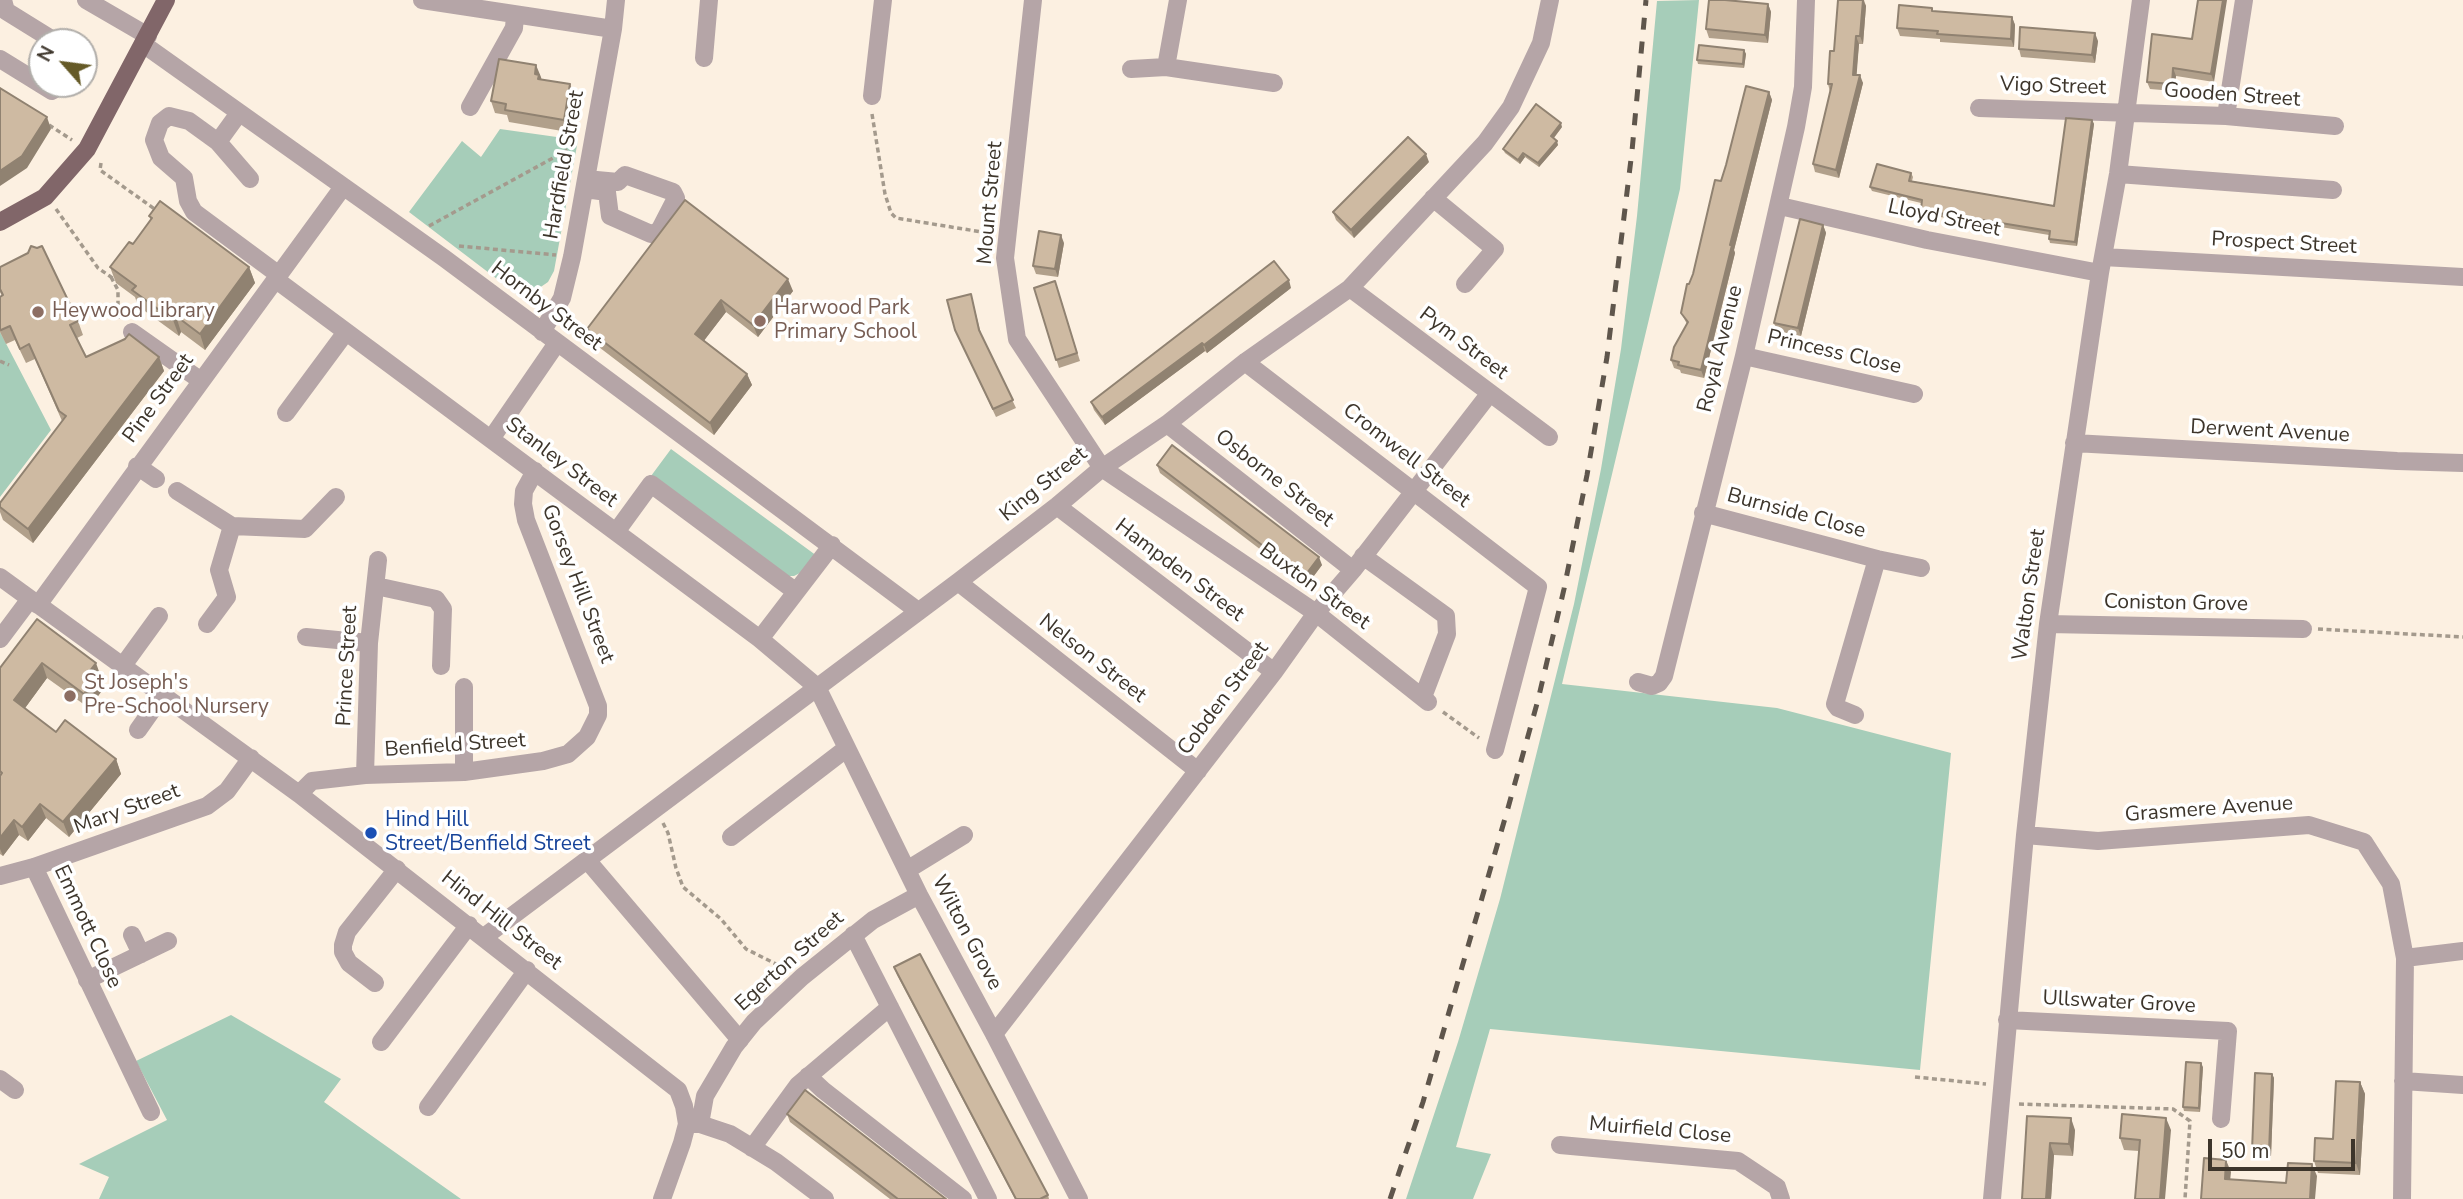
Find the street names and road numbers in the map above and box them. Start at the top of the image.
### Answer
street label: Vigo Street [2000,73,2106,101]
street label: Gooden Street [2163,79,2301,113]
street label: Hardfield Street [540,89,590,241]
street label: Mount Street [973,140,1009,266]
street label: Lloyd Street [1885,195,2003,243]
street label: Prospect Street [2211,228,2357,260]
street label: Hornby Street [485,257,607,357]
street label: Royal Avenue [1693,283,1749,415]
street label: Pym Street [1414,302,1512,386]
street label: Princess Close [1764,325,1904,381]
street label: Pine Street [118,350,200,448]
street label: Cromwell Street [1337,398,1475,514]
street label: Stanley Street [500,413,622,513]
street label: Derwent Avenue [2190,415,2350,449]
street label: Osborne Street [1210,425,1338,533]
street label: King Street [995,442,1093,528]
street label: Burnside Close [1724,483,1868,545]
street label: Gorsey Hill Street [535,501,619,667]
street label: Hampden Street [1109,514,1249,628]
street label: Walton Street [2008,528,2052,662]
street label: Buxton Street [1254,538,1374,636]
street label: Coniston Grove [2104,590,2248,618]
street label: Prince Street [332,605,364,727]
street label: Nelson Street [1033,609,1151,709]
street label: Cobden Street [1173,637,1275,761]
street label: Benfield Street [384,729,526,763]
street label: Mary Street [71,779,183,841]
street label: Grasmere Avenue [2124,792,2294,828]
street label: Emmott Close [48,862,126,992]
street label: Hind Hill Street [436,866,566,976]
street label: Wilton Grove [925,871,1007,995]
street label: Egerton Street [731,907,849,1017]
street label: Ullswater Grove [2042,986,2196,1020]
street label: Muirfield Close [1588,1112,1732,1150]

